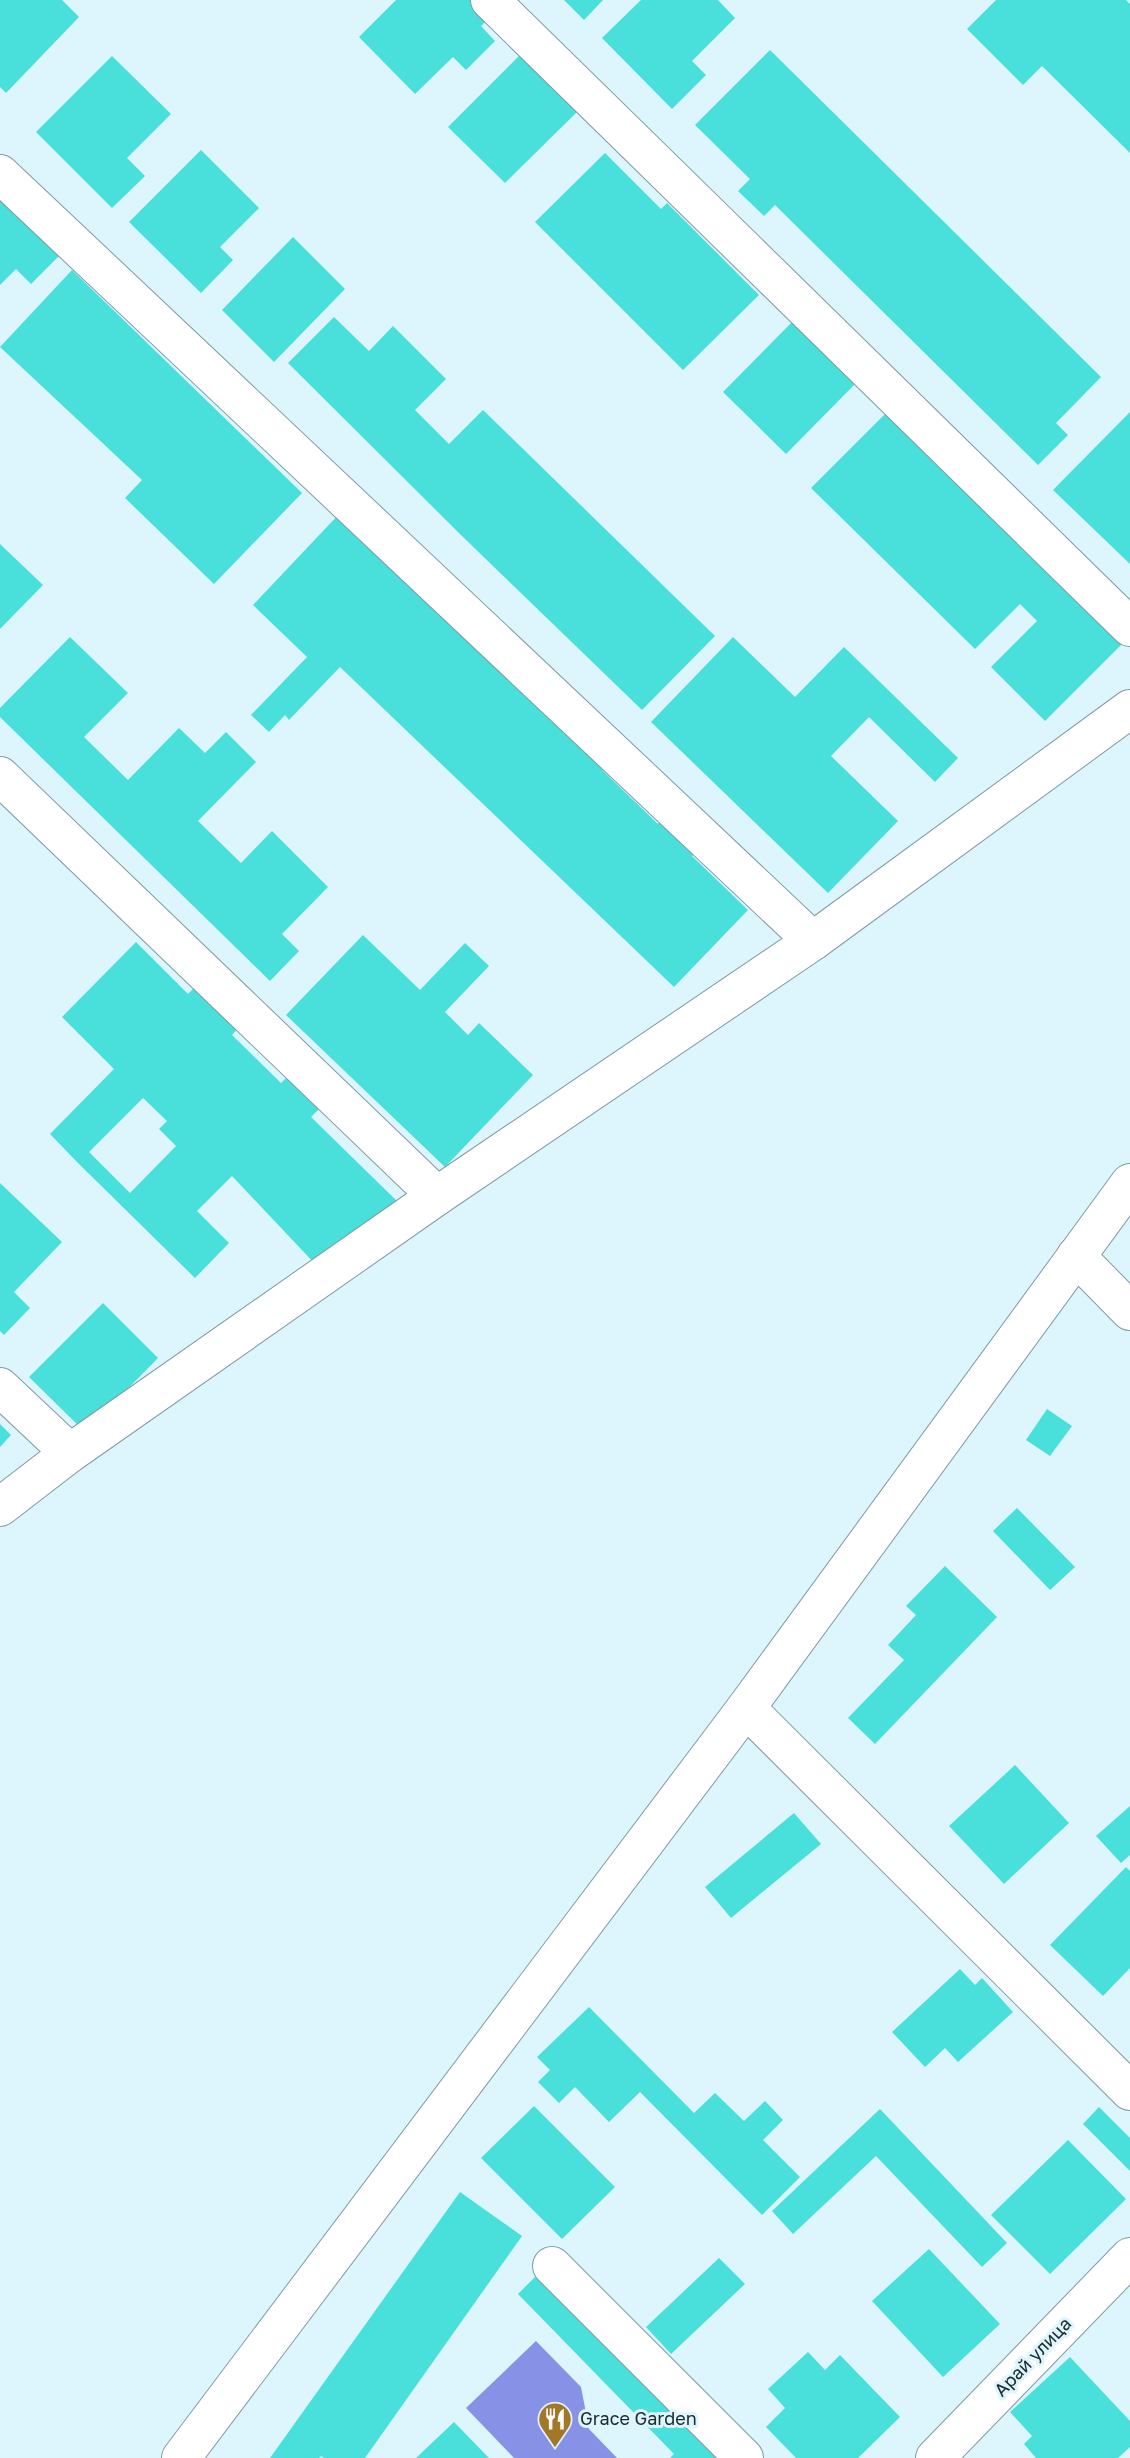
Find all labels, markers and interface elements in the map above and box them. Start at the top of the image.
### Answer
street label: Арай улица [989,2312,1075,2400]
restaurant icon: Grace Garden [536,2400,574,2449]
place label: Grace Garden [580,2407,697,2429]

